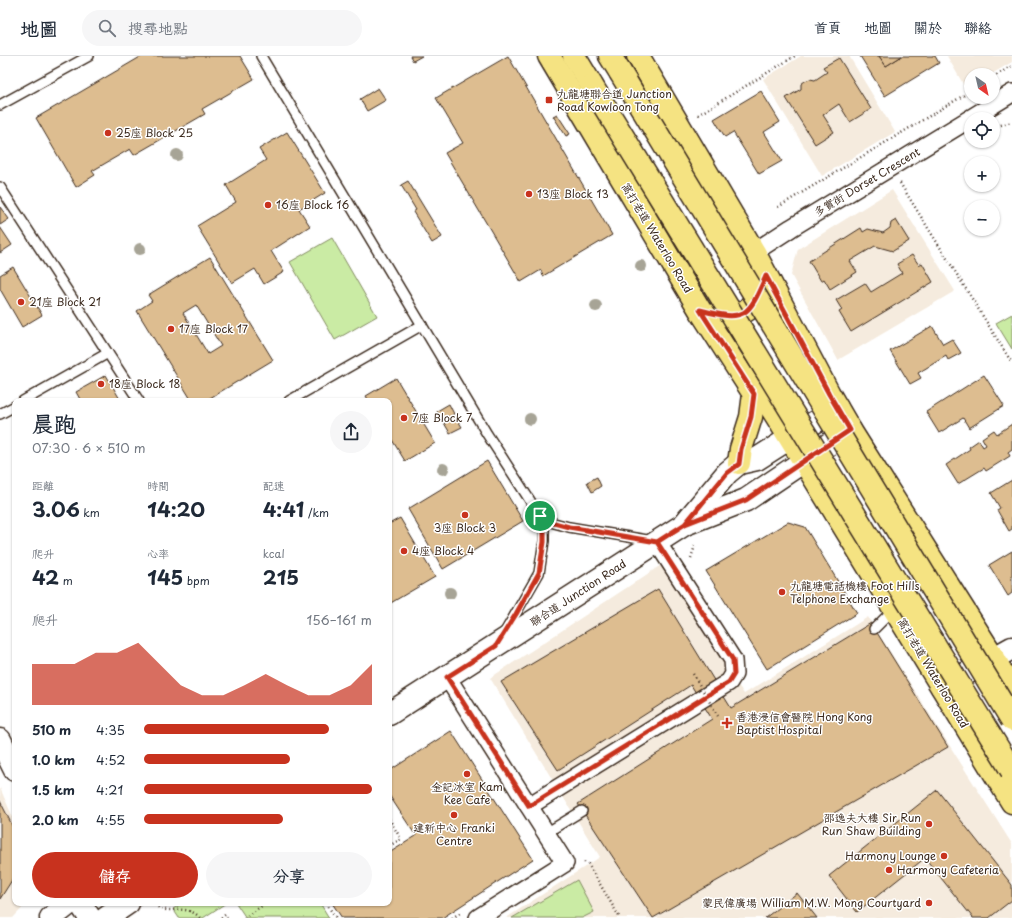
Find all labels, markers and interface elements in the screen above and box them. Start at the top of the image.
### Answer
search box [82,10,362,46]
text: 地圖 [20,14,58,42]
text: 搜尋地點 [128,16,188,39]
icon: search [96,17,118,39]
text: 首頁 [814,17,842,38]
text: 地圖 [864,17,892,38]
text: 關於 [914,17,942,38]
text: 聯絡 [964,17,992,38]
north arrow [964,68,1000,104]
map controls [964,68,1000,236]
place label: 九龍塘聯合道 Junction Road Kowloon Tong [557,85,672,115]
marker: 九龍塘聯合道 Junction Road Kowloon Tong [544,95,554,105]
button: locate [964,112,1000,148]
place label: 25座 Block 25 [116,124,193,141]
marker: 25座 Block 25 [103,128,113,138]
street label: 多實街 Dorset Crescent [810,143,924,220]
button: + [964,156,1000,192]
street label: 窩打老道 Waterloo Road [618,179,697,296]
place label: 13座 Block 13 [537,185,609,202]
marker: 13座 Block 13 [524,189,534,199]
place label: 16座 Block 16 [276,196,349,213]
marker: 16座 Block 16 [263,200,273,210]
button: − [964,200,1000,236]
place label: 21座 Block 21 [29,293,101,310]
marker: 21座 Block 21 [16,297,26,307]
place label: 17座 Block 17 [179,320,248,337]
marker: 17座 Block 17 [166,324,176,334]
place label: 18座 Block 18 [109,375,181,392]
marker: 18座 Block 18 [96,379,106,389]
text: 晨跑 [32,406,76,439]
place label: 7座 Block 7 [412,409,472,426]
button: share [330,411,372,453]
marker: 7座 Block 7 [399,413,409,423]
text: 07:30 · 6 × 510 m [32,438,145,457]
text: 距離 [32,477,54,494]
text: 時間 [147,477,169,494]
text: 配速 [263,477,285,494]
text: 3.06 [32,494,80,524]
text: 14:20 [147,494,205,524]
text: 4:41 [263,494,304,524]
pin [523,499,557,533]
text: km [80,504,100,521]
text: /km [304,504,329,521]
icon: arrive [529,505,551,527]
marker: 3座 Block 3 [460,510,470,520]
place label: 3座 Block 3 [434,519,496,536]
place label: 4座 Block 4 [412,542,474,559]
text: 爬升 [32,545,54,562]
text: 心率 [147,545,169,562]
text: kcal [263,545,285,562]
marker: 4座 Block 4 [399,546,409,556]
street label: 聯合道 Junction Road [526,555,629,630]
text: 42 [32,562,59,592]
text: 145 [147,562,183,592]
text: 215 [263,562,299,592]
text: m [59,572,73,589]
text: bpm [183,572,210,589]
place label: 九龍塘電話機樓 Foot Hills Telphone Exchange [790,577,919,607]
marker: 九龍塘電話機樓 Foot Hills Telphone Exchange [777,587,787,597]
text: 爬升 [32,610,58,629]
text: 156–161 m [306,610,372,629]
street label: 窩打老道 Waterloo Road [894,614,973,731]
place label: 香港浸信會醫院 Hong Kong Baptist Hospital [736,708,873,738]
marker: 香港浸信會醫院 Hong Kong Baptist Hospital [721,717,733,729]
text: 510 m [32,720,71,739]
text: 4:35 [96,720,125,739]
text: 1.0 km [32,750,75,769]
text: 4:52 [96,750,125,769]
marker: 金記冰室 Kam Kee Cafe [462,769,472,779]
place label: 金記冰室 Kam Kee Cafe [431,778,503,808]
text: 1.5 km [32,780,75,799]
text: 4:21 [96,780,123,799]
place label: 邵逸夫大樓 Sir Run Run Shaw Building [822,809,921,839]
text: 2.0 km [32,810,79,829]
text: 4:55 [96,810,125,829]
marker: 建新中心 Franki Centre [449,810,459,820]
place label: 建新中心 Franki Centre [413,819,495,849]
marker: 邵逸夫大樓 Sir Run Run Shaw Building [924,819,934,829]
place label: Harmony Lounge [845,847,936,864]
marker: Harmony Lounge [939,851,949,861]
button: 儲存 [32,852,198,898]
button: 分享 [206,852,372,898]
place label: Harmony Cafeteria [897,861,999,878]
marker: Harmony Cafeteria [884,865,894,875]
place label: 蒙民偉廣場 William M.W. Mong Courtyard [702,894,921,911]
marker: 蒙民偉廣場 William M.W. Mong Courtyard [924,898,934,908]

